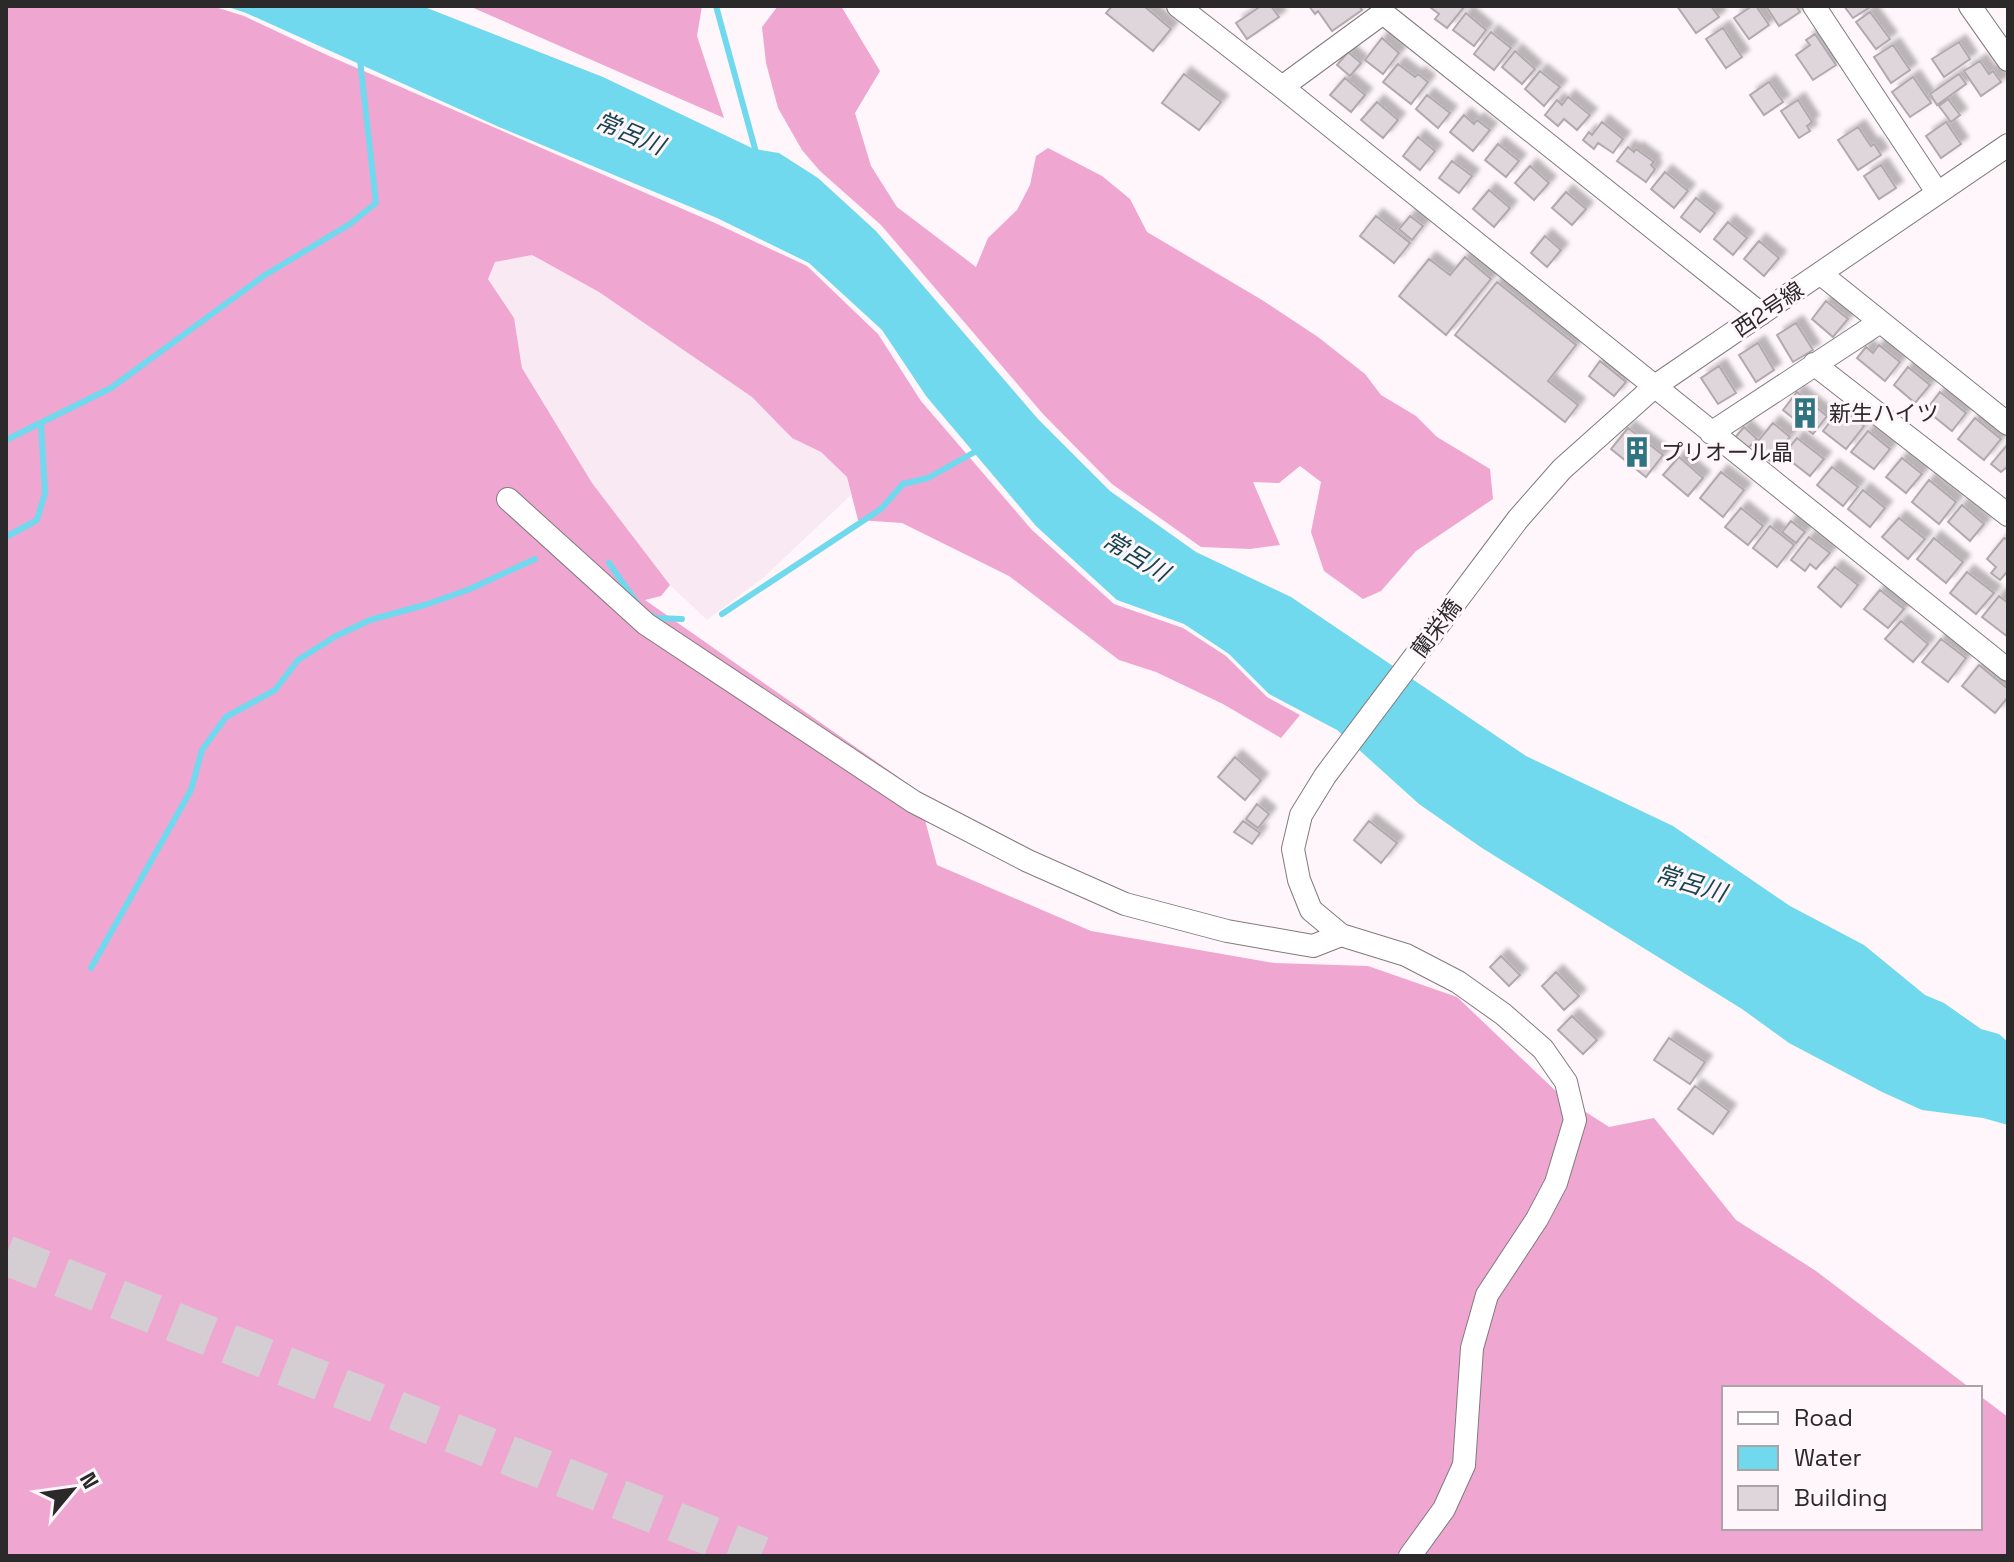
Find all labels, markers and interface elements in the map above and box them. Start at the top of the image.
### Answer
water label: 常呂川 [591,105,672,163]
street label: 西2号線 [1727,275,1809,343]
building icon: 新生ハイツ [1788,396,1822,430]
place label: 新生ハイツ [1829,399,1939,427]
building icon: プリオール晶 [1620,435,1654,469]
place label: プリオール晶 [1661,438,1793,466]
water label: 常呂川 [1097,524,1177,589]
street label: 蘭栄橋 [1405,593,1467,663]
water label: 常呂川 [1652,858,1733,909]
legend [1722,1386,1982,1530]
text: Road [1794,1402,1853,1433]
text: Water [1794,1442,1862,1473]
north arrow [32,1450,112,1530]
text: N [74,1467,105,1494]
text: Building [1794,1482,1888,1513]

